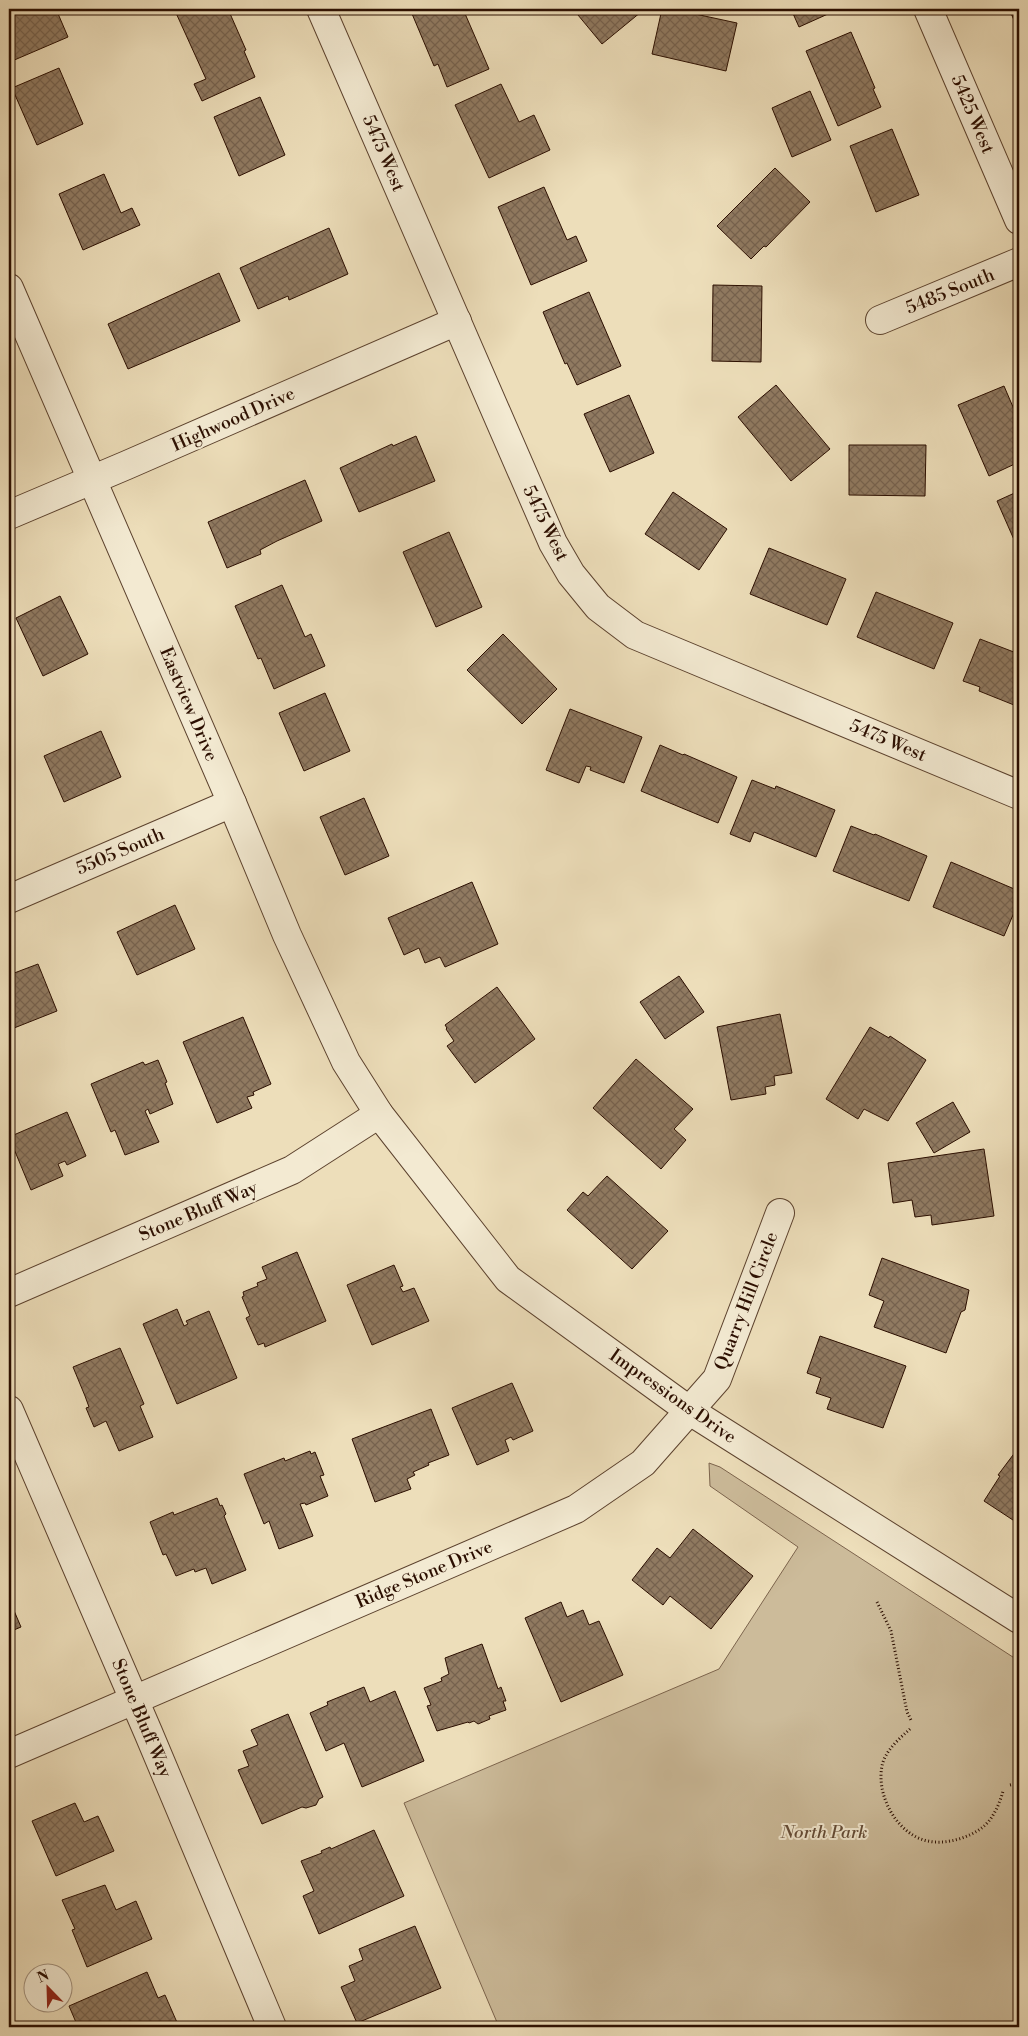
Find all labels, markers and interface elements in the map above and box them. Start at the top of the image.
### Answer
street label: 5425 West [946,71,1000,158]
street label: 5475 West [357,111,410,196]
street label: 5485 South [902,263,998,320]
street label: Highwood Drive [168,382,298,457]
street label: 5475 West [517,482,574,565]
street label: Eastview Drive [154,644,223,765]
street label: 5475 West [846,714,930,767]
street label: 5505 South [73,823,168,880]
street label: Stone Bluff Way [135,1176,261,1247]
street label: Quarry Hill Circle [709,1229,783,1374]
street label: Impressions Drive [605,1344,741,1449]
street label: Ridge Stone Drive [352,1535,496,1614]
street label: Stone Bluff Way [106,1655,177,1781]
park label: North Park [779,1821,868,1844]
north arrow [22,1964,72,2014]
text: N [35,1967,52,1987]

